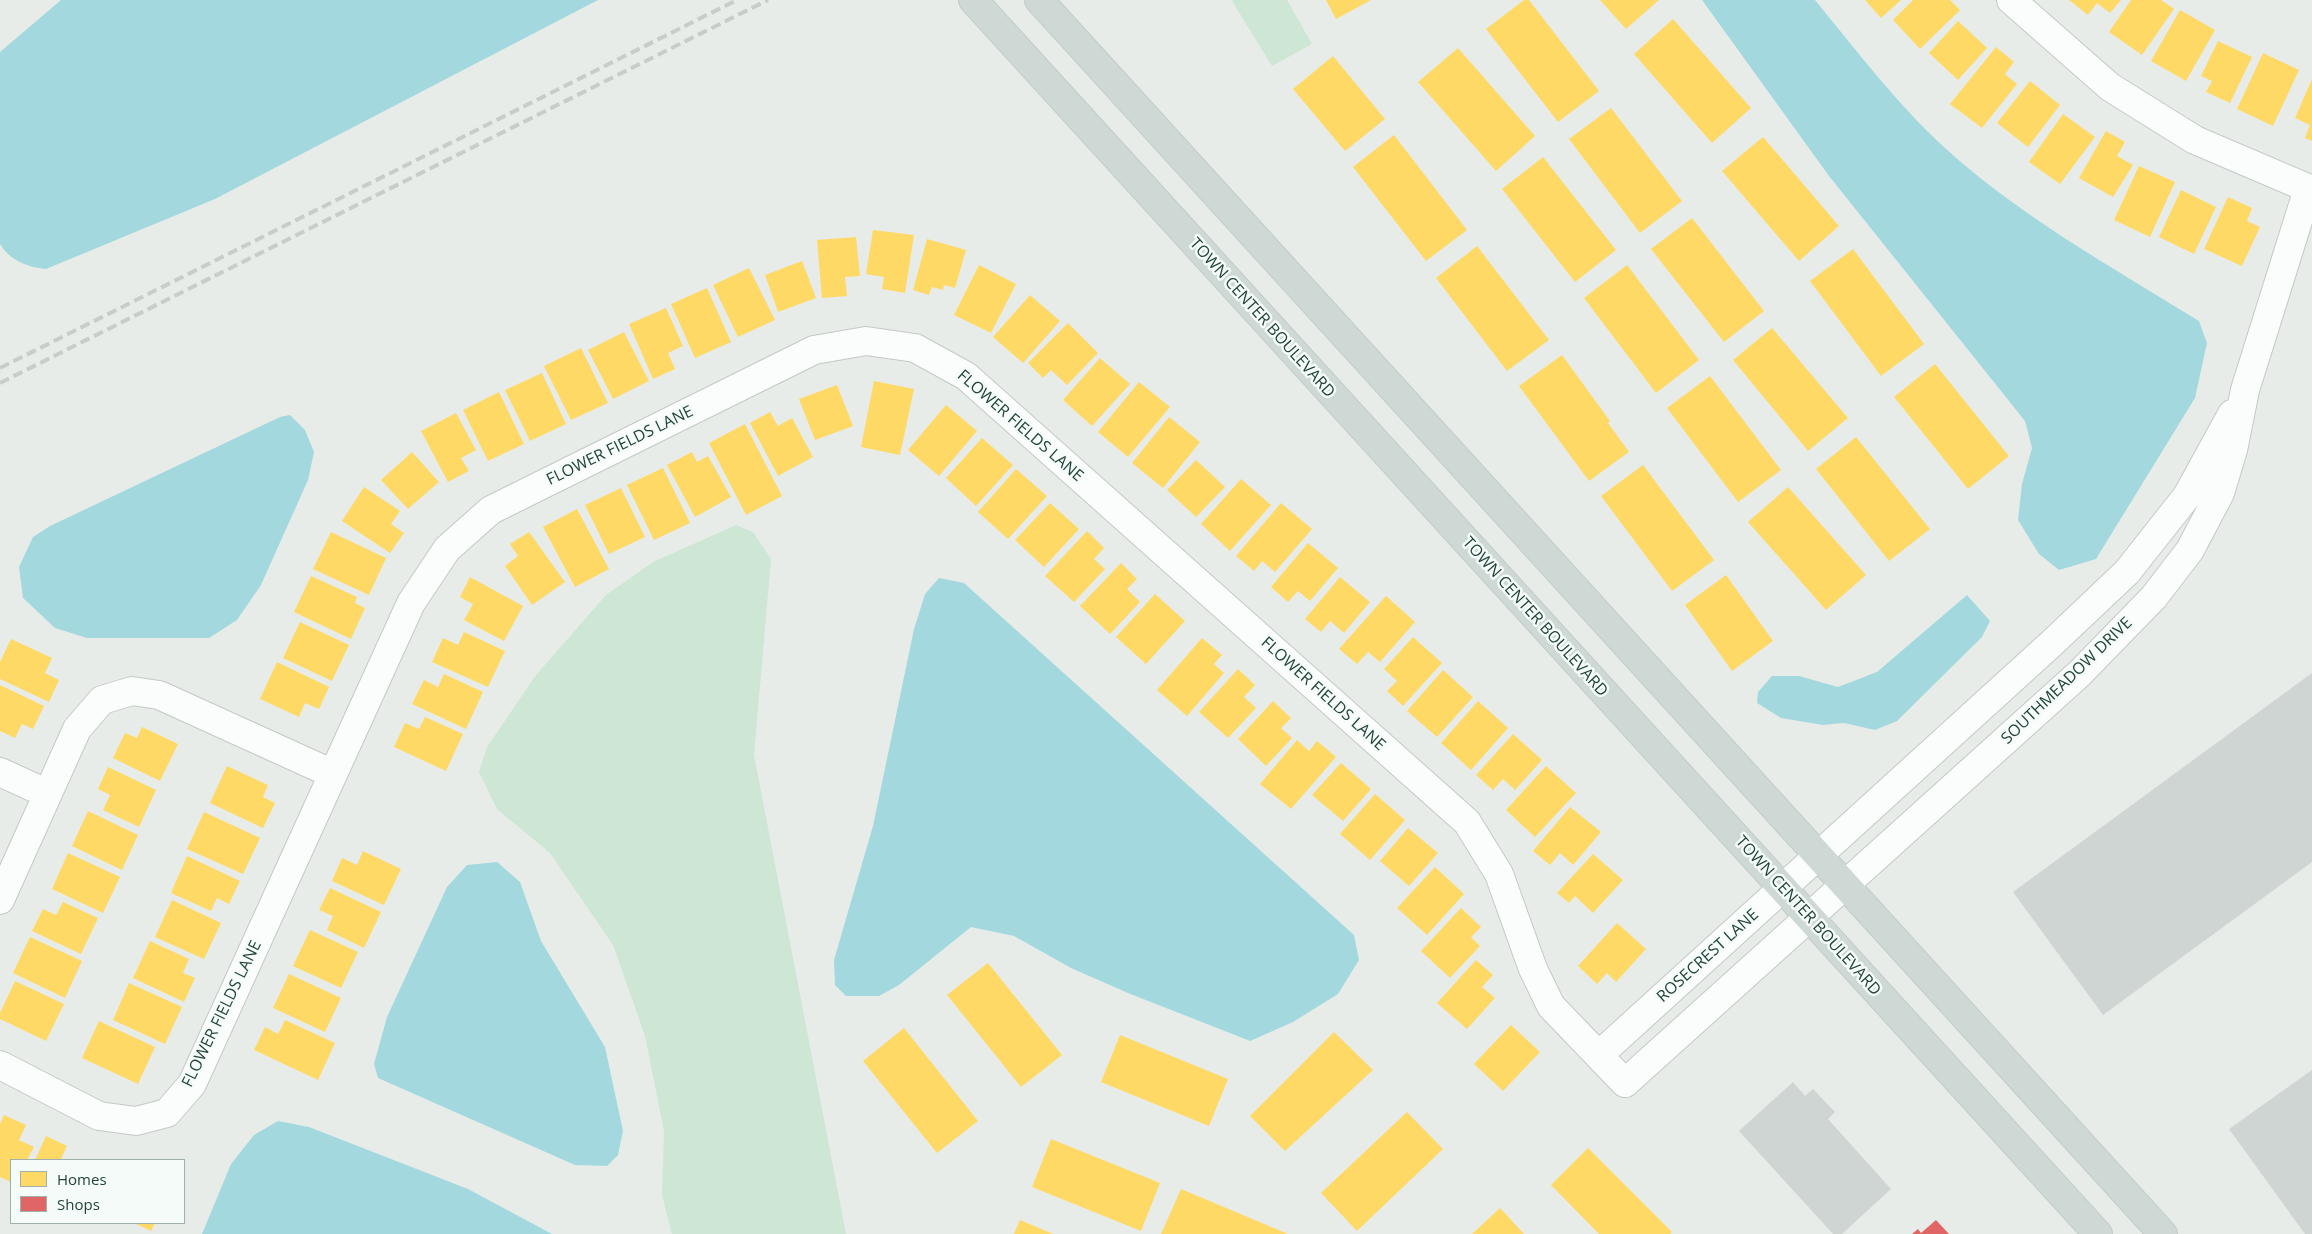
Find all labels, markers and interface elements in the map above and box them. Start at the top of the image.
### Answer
street label: TOWN CENTER BOULEVARD [1185,234,1339,402]
street label: FLOWER FIELDS LANE [953,366,1087,486]
street label: FLOWER FIELDS LANE [544,402,696,490]
street label: TOWN CENTER BOULEVARD [1458,533,1612,701]
street label: SOUTHMEADOW DRIVE [1998,614,2136,748]
street label: FLOWER FIELDS LANE [1257,633,1389,755]
street label: TOWN CENTER BOULEVARD [1731,832,1885,1000]
street label: ROSECREST LANE [1653,905,1763,1007]
street label: FLOWER FIELDS LANE [178,938,266,1090]
legend [10,1159,185,1224]
text: Homes [57,1169,107,1189]
text: Shops [57,1194,100,1214]

